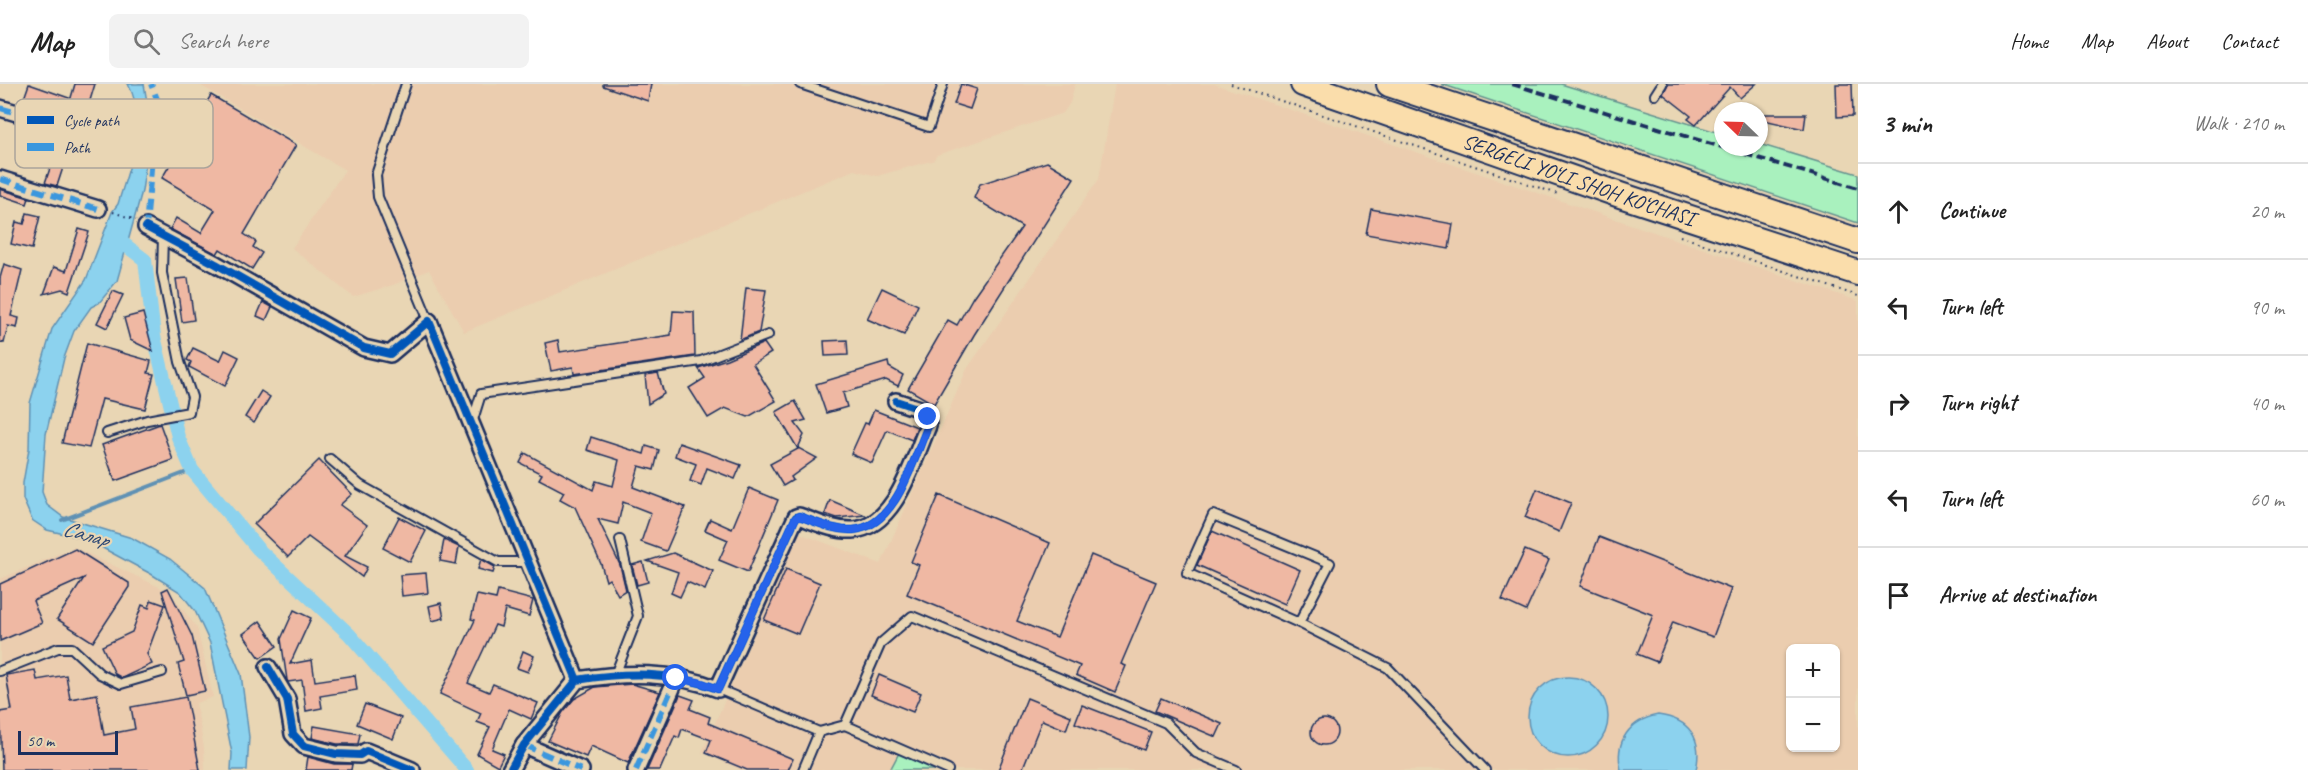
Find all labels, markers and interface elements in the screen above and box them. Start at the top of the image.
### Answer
search box [109,14,529,68]
text: Map [30,24,73,59]
icon: search [130,25,163,58]
text: Search here [178,27,268,55]
text: Home [2010,28,2048,54]
text: Map [2081,28,2113,54]
text: About [2146,28,2188,54]
text: Contact [2221,28,2278,54]
legend [15,99,213,168]
north arrow [1714,102,1768,156]
text: 3 min [1882,107,1932,140]
text: Cycle path [64,111,120,131]
text: Walk · 210 m [2194,111,2284,136]
street label: SERGELI YO‘LI SHOH KO‘CHASI [1459,128,1702,233]
text: Path [64,138,91,158]
icon: ahead [1882,195,1915,228]
text: Continue [1939,197,2005,225]
text: 20 m [2250,199,2284,224]
icon: left [1882,291,1915,324]
text: Turn left [1939,293,2003,321]
text: 90 m [2250,295,2284,320]
icon: right [1882,387,1915,420]
text: Turn right [1939,389,2016,417]
text: 40 m [2250,391,2284,416]
route end [914,403,940,429]
icon: left [1882,483,1915,516]
text: Turn left [1939,485,2003,513]
text: 60 m [2250,487,2284,512]
water label: Салар [60,514,115,555]
icon: arrive [1882,579,1915,612]
text: Arrive at destination [1939,581,2096,609]
map controls [1786,644,1840,752]
button: + [1786,644,1840,698]
route start [662,664,688,690]
button: − [1786,698,1840,752]
scale bar [18,728,118,756]
text: 50 m [27,731,54,751]

